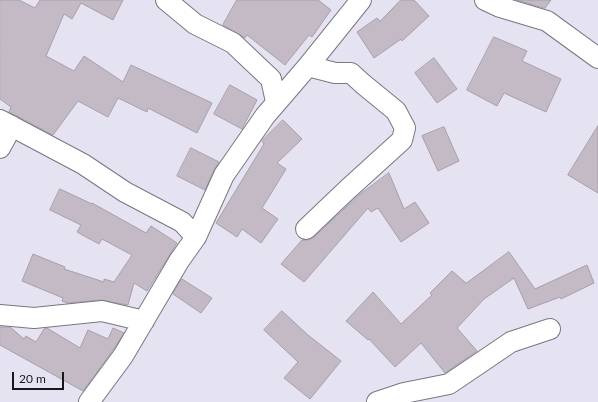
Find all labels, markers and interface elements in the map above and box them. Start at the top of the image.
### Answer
scale bar [14,364,66,390]
text: 20 m [19,371,46,386]

